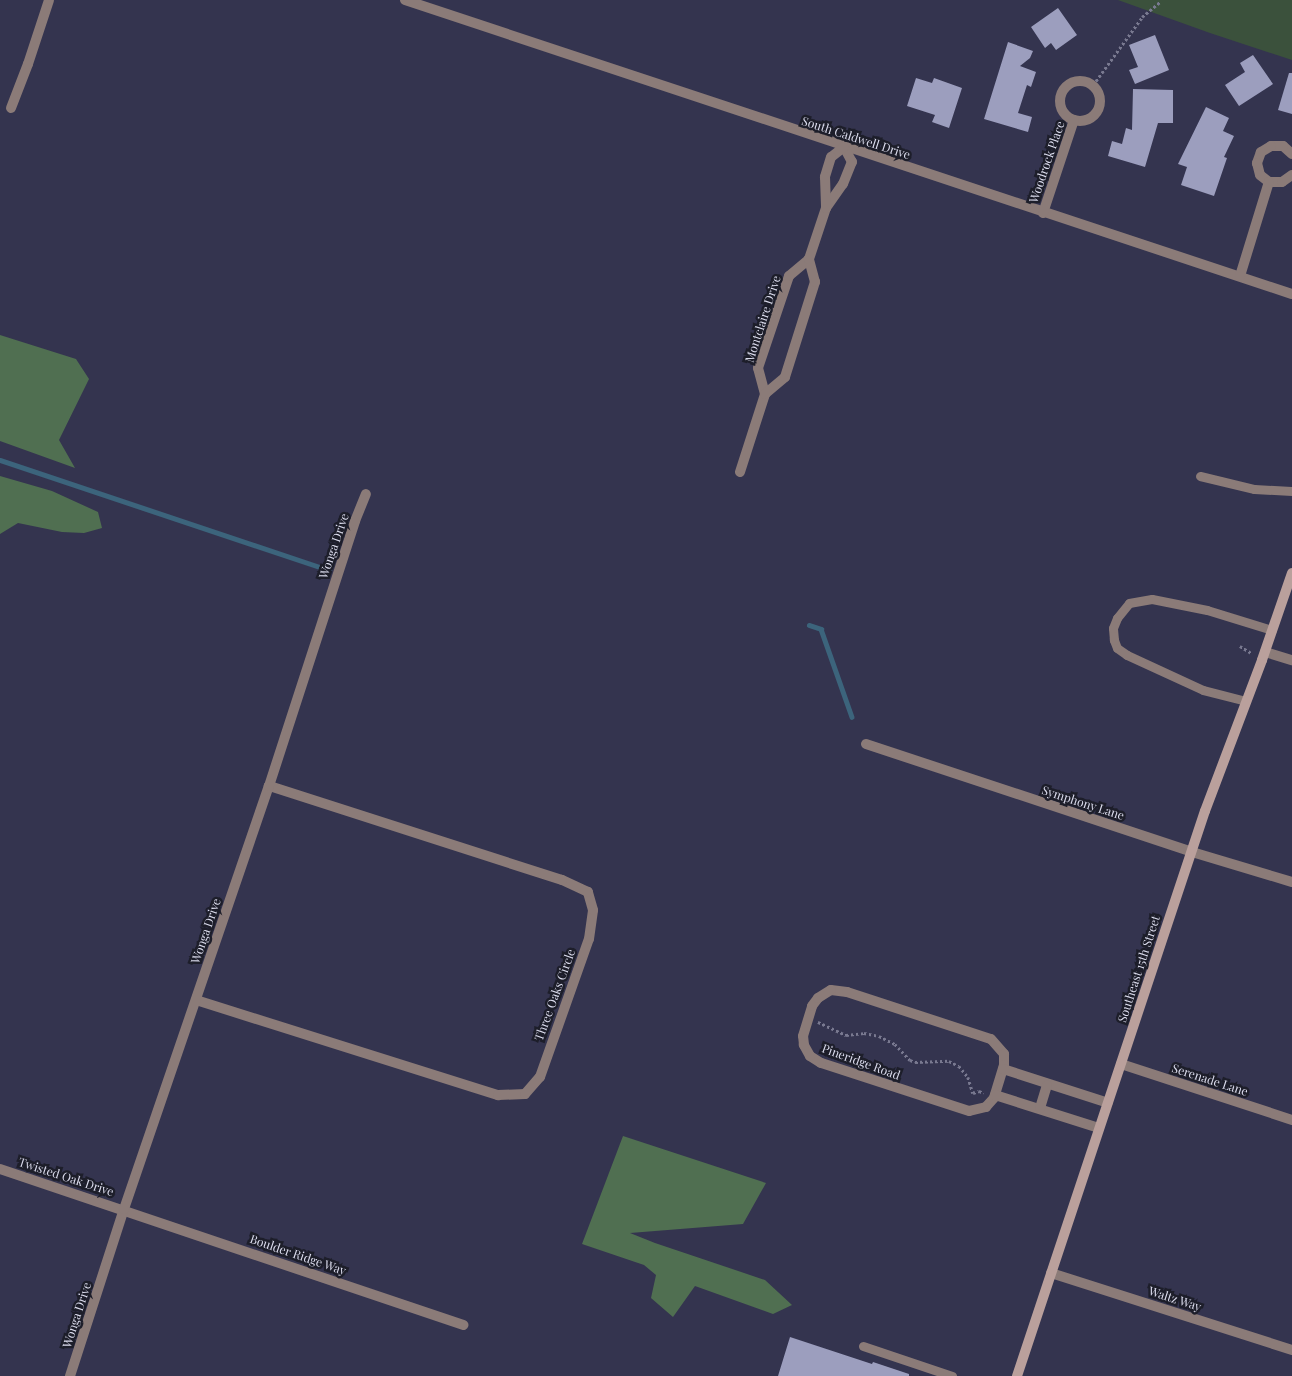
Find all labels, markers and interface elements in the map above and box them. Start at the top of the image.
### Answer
street label: South Caldwell Drive [800,114,912,162]
street label: Woodrock Place [1026,119,1068,205]
street label: Montclaire Drive [742,274,784,364]
street label: Wonga Drive [316,511,352,581]
street label: Symphony Lane [1040,783,1126,823]
street label: Wonga Drive [188,896,224,966]
street label: Southeast 15th Street [1115,914,1163,1024]
street label: Three Oaks Circle [532,947,578,1043]
street label: Pineridge Road [820,1041,902,1083]
street label: Serenade Lane [1170,1061,1250,1099]
street label: Twisted Oak Drive [16,1155,116,1199]
street label: Boulder Ridge Way [248,1232,348,1278]
street label: Wonga Drive [60,1280,94,1350]
street label: Waltz Way [1147,1284,1203,1314]

